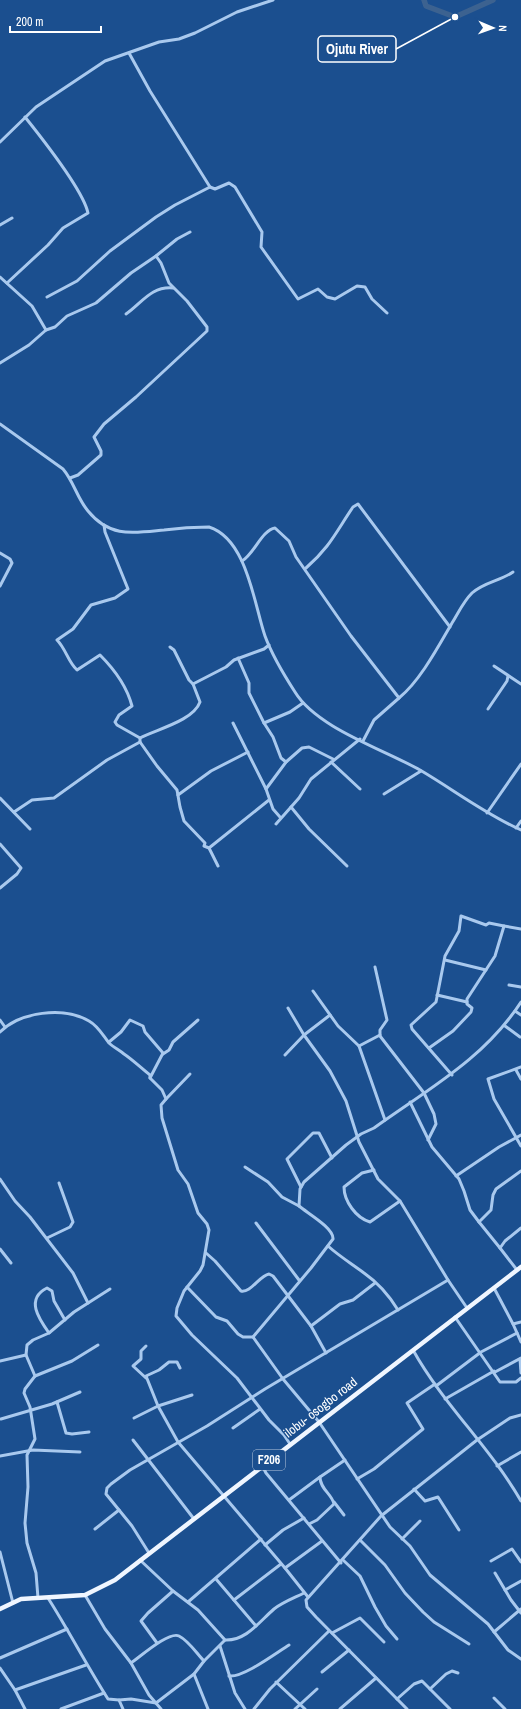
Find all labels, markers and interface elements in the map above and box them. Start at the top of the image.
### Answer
scale bar [10,8,101,34]
north arrow [473,8,513,48]
text: 200 m [16,14,43,30]
text: N [496,25,510,32]
callout: Ojutu River [318,36,396,62]
text: Ojutu River [326,40,388,58]
street label: ilobu- osogbo road [280,1373,361,1441]
road number: F206 [253,1450,285,1470]

